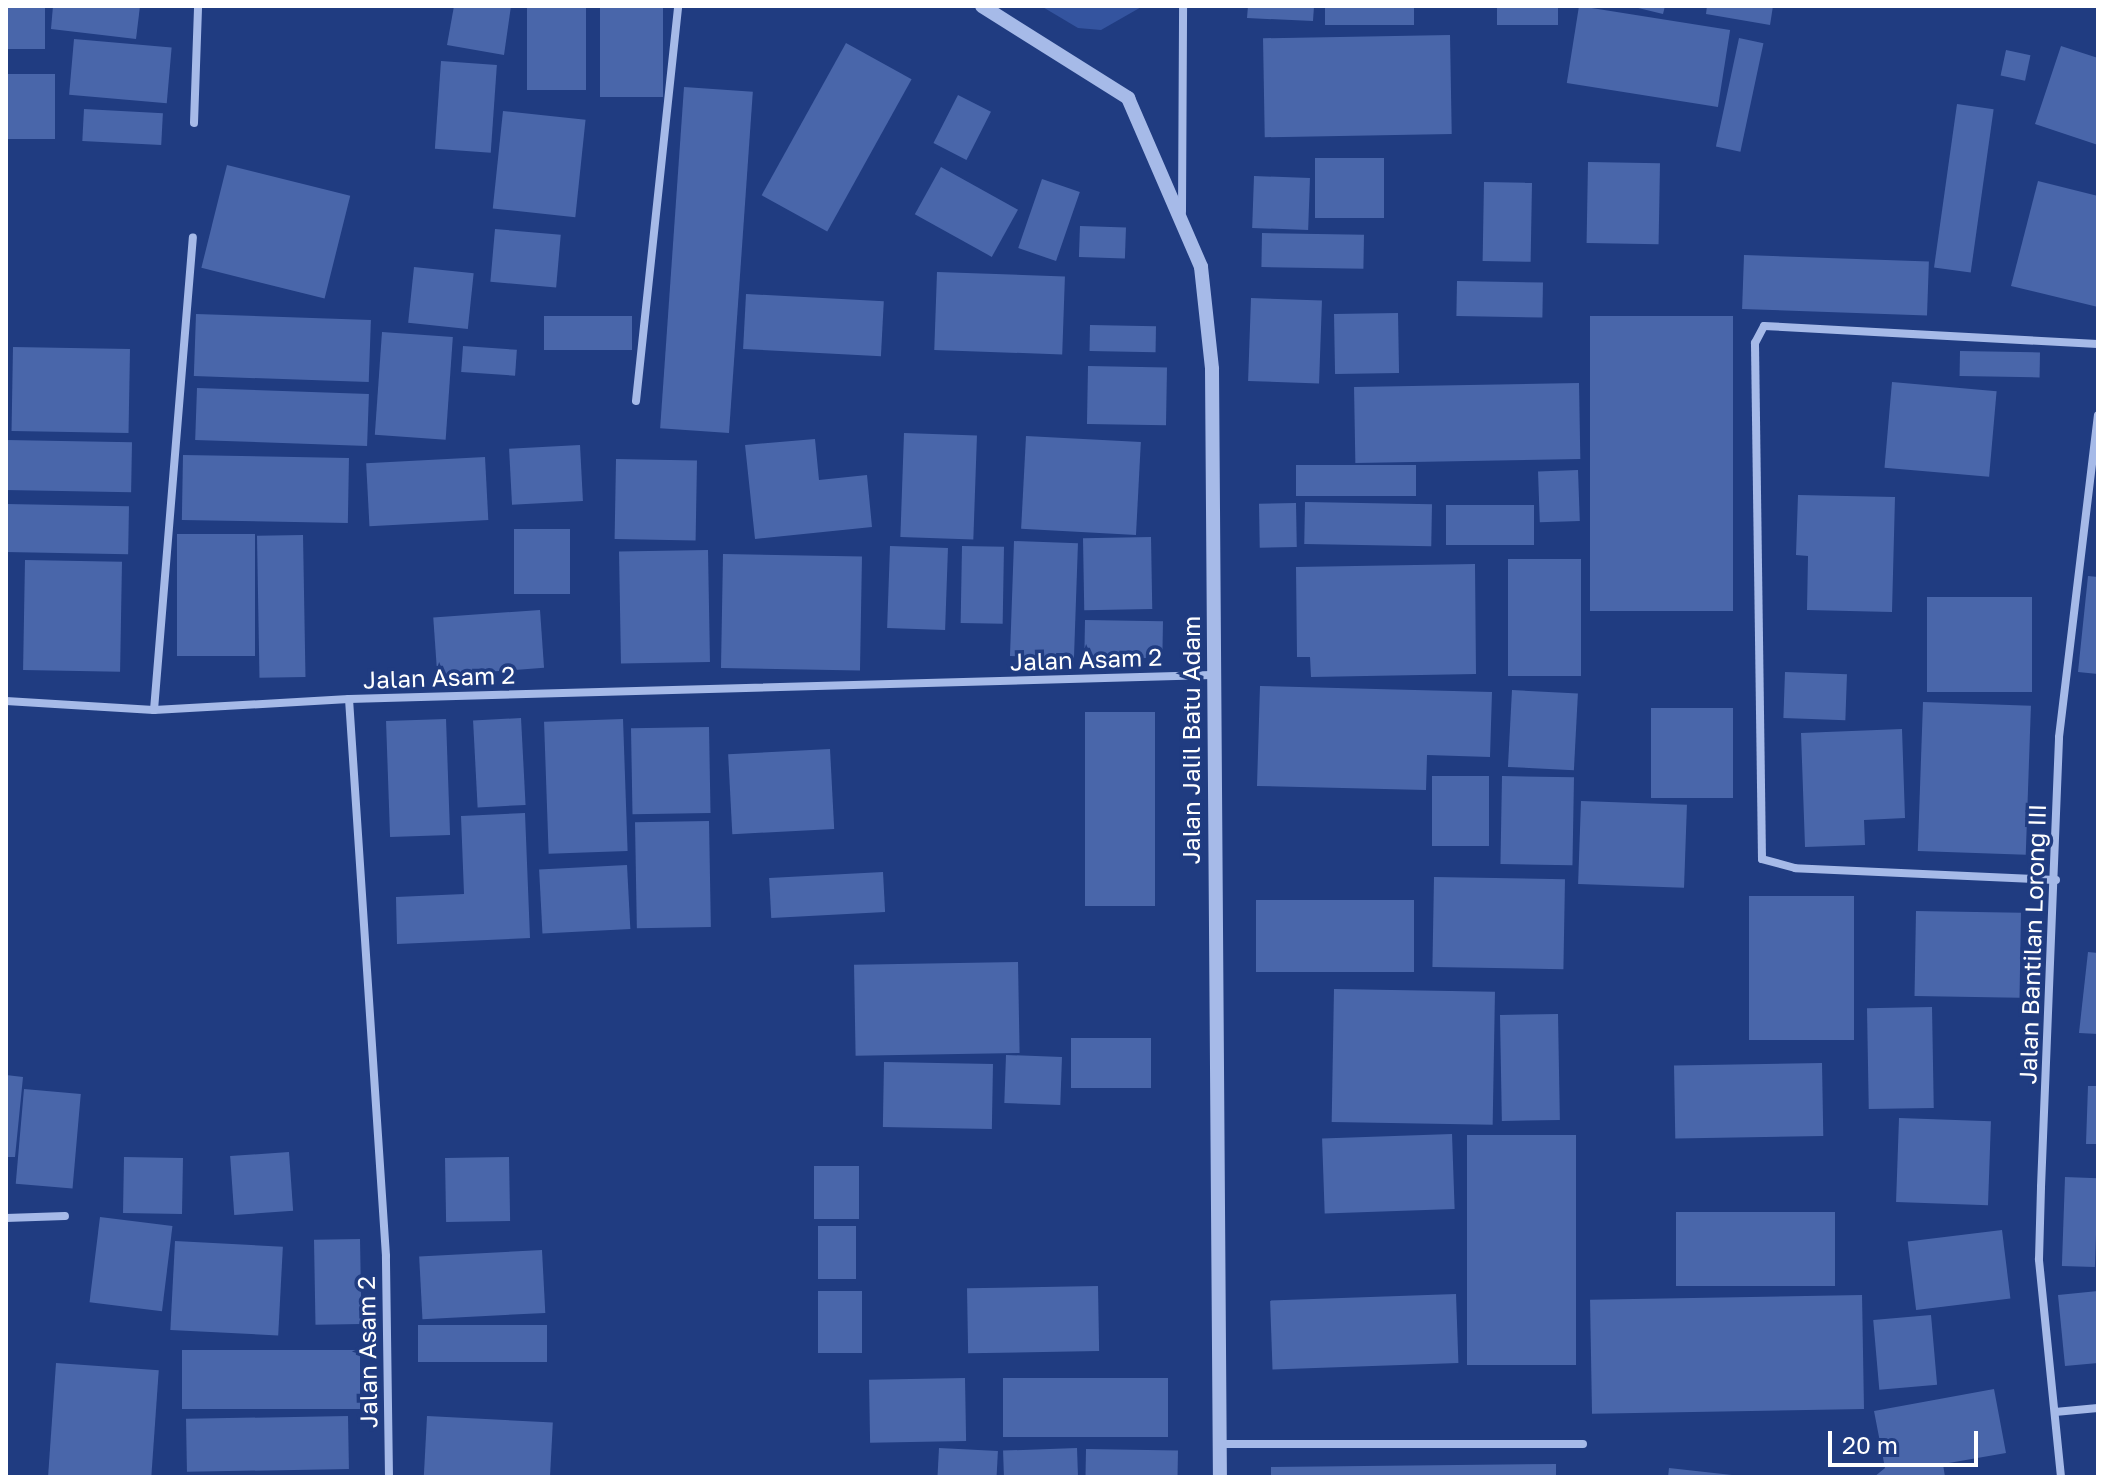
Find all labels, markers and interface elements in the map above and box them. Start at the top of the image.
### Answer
street label: Jalan Jalil Batu Adam [1177,616,1205,864]
street label: Jalan Asam 2 [1009,642,1163,676]
street label: Jalan Asam 2 [362,660,516,694]
street label: Jalan Bantilan Lorong III [2013,803,2051,1085]
street label: Jalan Asam 2 [351,1276,383,1428]
scale bar [1832,1415,1982,1465]
text: 20 m [1842,1430,1898,1459]

